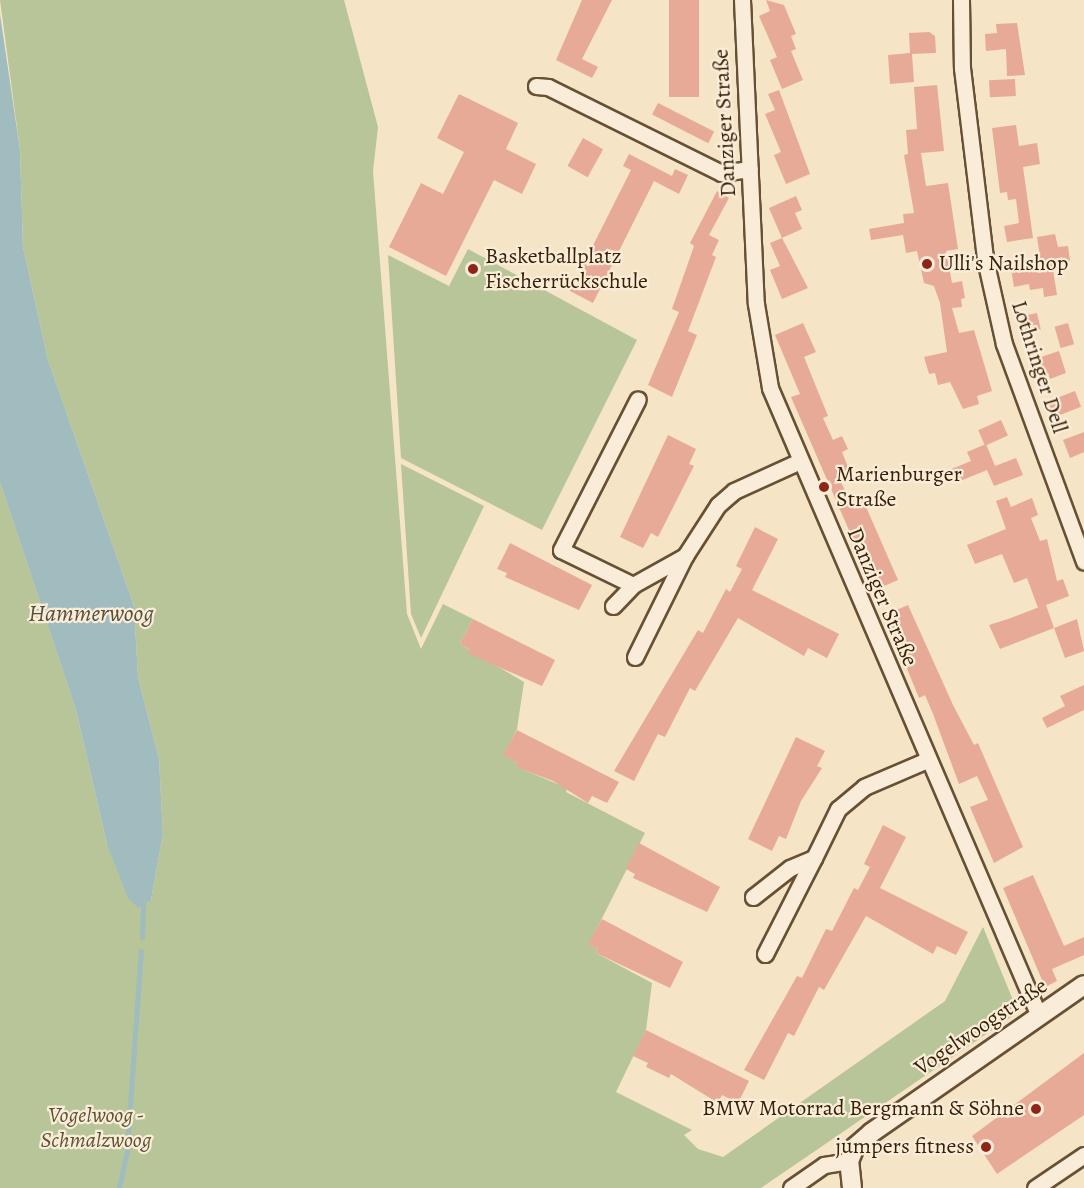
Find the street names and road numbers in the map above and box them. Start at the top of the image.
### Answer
street label: Danziger Straße [708,48,742,198]
street label: Lothringer Dell [1005,298,1073,436]
street label: Danziger Straße [841,524,923,670]
street label: Vogelwoogstraße [910,973,1052,1081]

